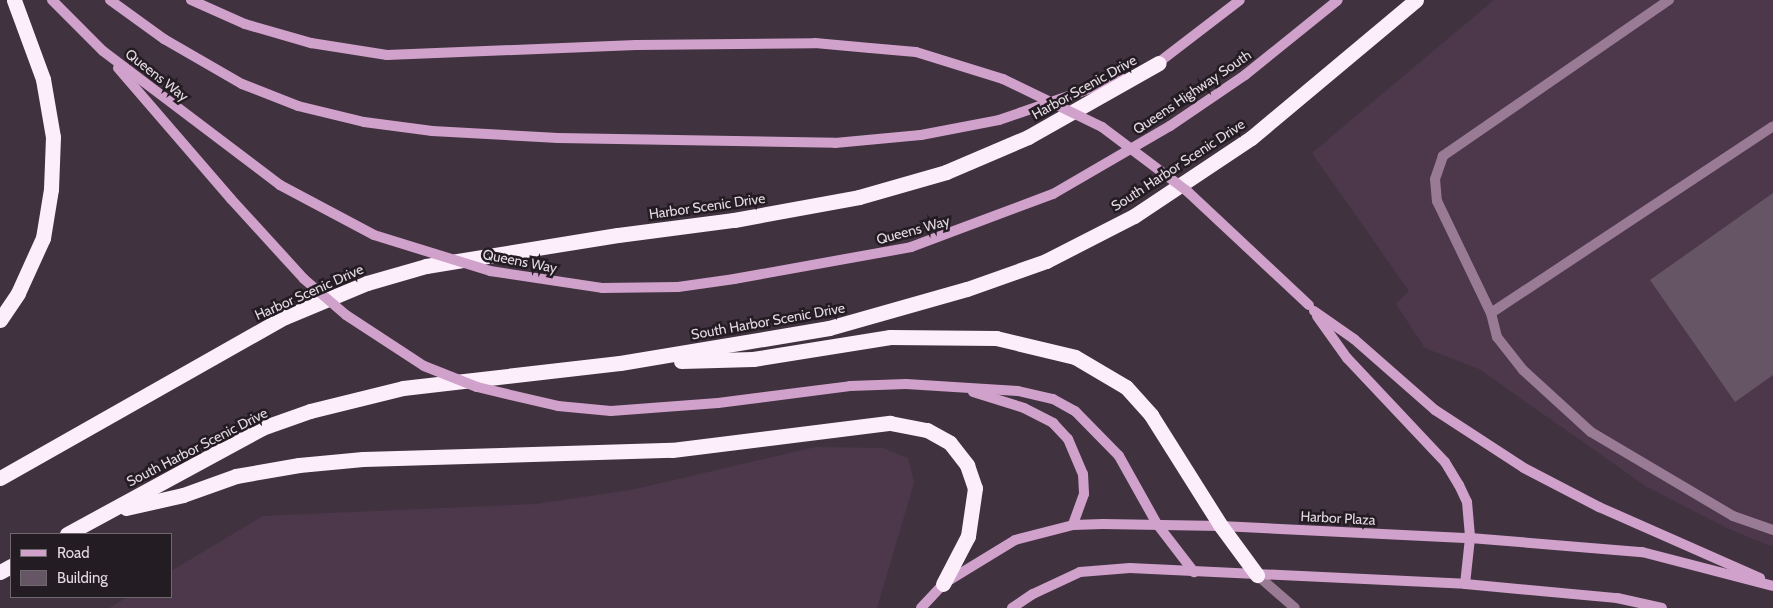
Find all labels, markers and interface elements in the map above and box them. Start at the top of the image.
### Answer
street label: Queens Way [122,45,192,105]
street label: Queens Highway South [1130,46,1254,138]
street label: Harbor Scenic Drive [1029,51,1139,123]
street label: South Harbor Scenic Drive [1108,115,1248,215]
street label: Harbor Scenic Drive [648,190,766,222]
street label: Queens Way [874,212,952,248]
street label: Queens Way [481,246,559,276]
street label: Harbor Scenic Drive [252,260,366,324]
street label: South Harbor Scenic Drive [690,299,846,343]
street label: South Harbor Scenic Drive [124,404,270,490]
street label: Harbor Plaza [1300,508,1376,528]
legend [10,533,172,598]
text: Road [57,544,90,562]
text: Building [57,569,108,587]

